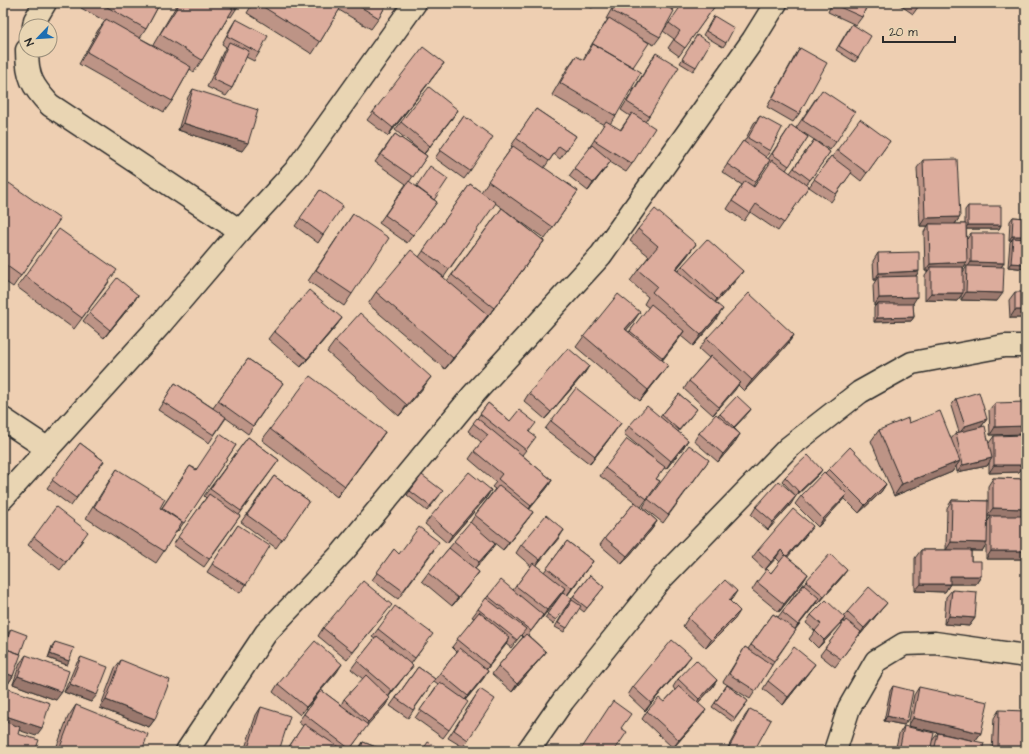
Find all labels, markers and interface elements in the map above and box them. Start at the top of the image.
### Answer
north arrow [18,18,58,58]
scale bar [883,18,955,44]
text: 20 m [889,24,918,41]
text: N [21,36,38,48]

